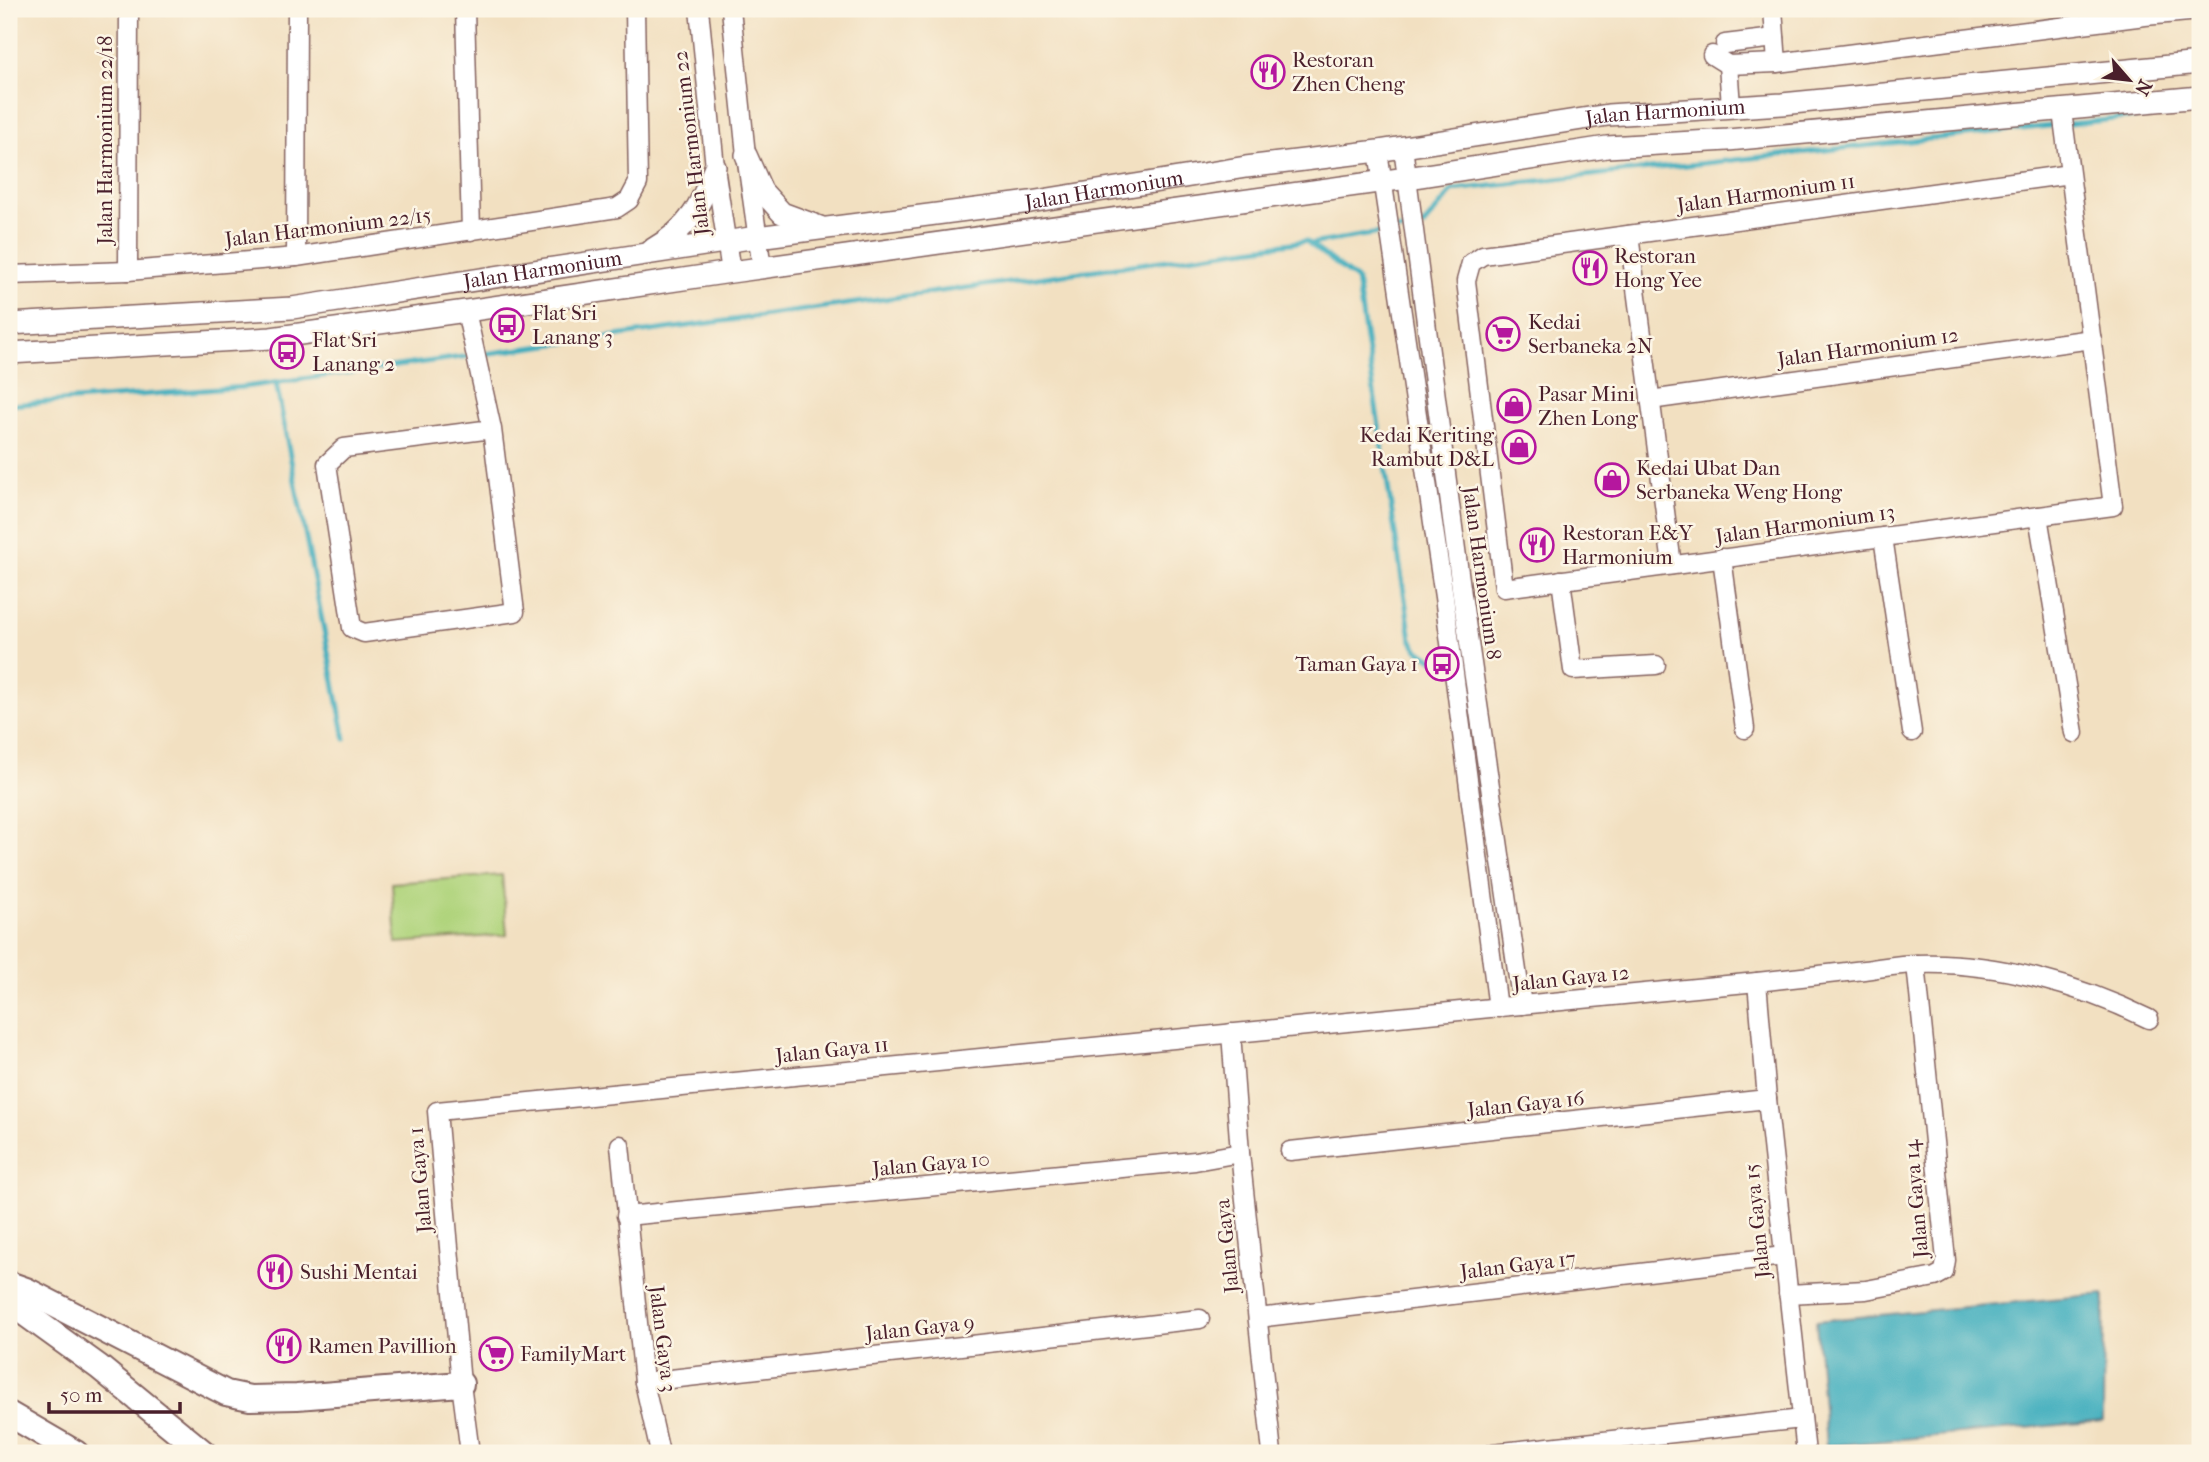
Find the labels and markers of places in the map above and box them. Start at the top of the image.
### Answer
place label: Restoran Zhen Cheng [1292,48,1405,96]
restaurant icon: Restoran Zhen Cheng [1249,53,1287,91]
place label: Restoran Hong Yee [1614,244,1702,292]
restaurant icon: Restoran Hong Yee [1571,249,1609,287]
place label: Flat Sri Lanang 3 [532,301,613,349]
bus stop icon: Flat Sri Lanang 3 [488,306,526,344]
place label: Kedai Serbaneka 2N [1528,310,1653,358]
supermarket icon: Kedai Serbaneka 2N [1484,315,1522,353]
place label: Flat Sri Lanang 2 [312,328,395,376]
bus stop icon: Flat Sri Lanang 2 [268,333,306,371]
place label: Pasar Mini Zhen Long [1538,382,1638,430]
shop icon: Pasar Mini Zhen Long [1495,387,1533,425]
place label: Kedai Keriting Rambut D&L [1359,423,1495,471]
shop icon: Kedai Keriting Rambut D&L [1500,428,1538,466]
place label: Kedai Ubat Dan Serbaneka Weng Hong [1636,456,1843,504]
shop icon: Kedai Ubat Dan Serbaneka Weng Hong [1593,461,1631,499]
place label: Restoran E&Y Harmonium [1562,521,1693,569]
restaurant icon: Restoran E&Y Harmonium [1518,526,1556,564]
bus stop icon: Taman Gaya 1 [1423,645,1461,683]
place label: Taman Gaya 1 [1295,652,1418,676]
restaurant icon: Sushi Mentai [256,1253,294,1291]
place label: Sushi Mentai [300,1260,418,1284]
restaurant icon: Ramen Pavillion [265,1327,303,1365]
place label: Ramen Pavillion [308,1334,457,1358]
supermarket icon: FamilyMart [477,1335,515,1373]
place label: FamilyMart [520,1342,627,1366]

